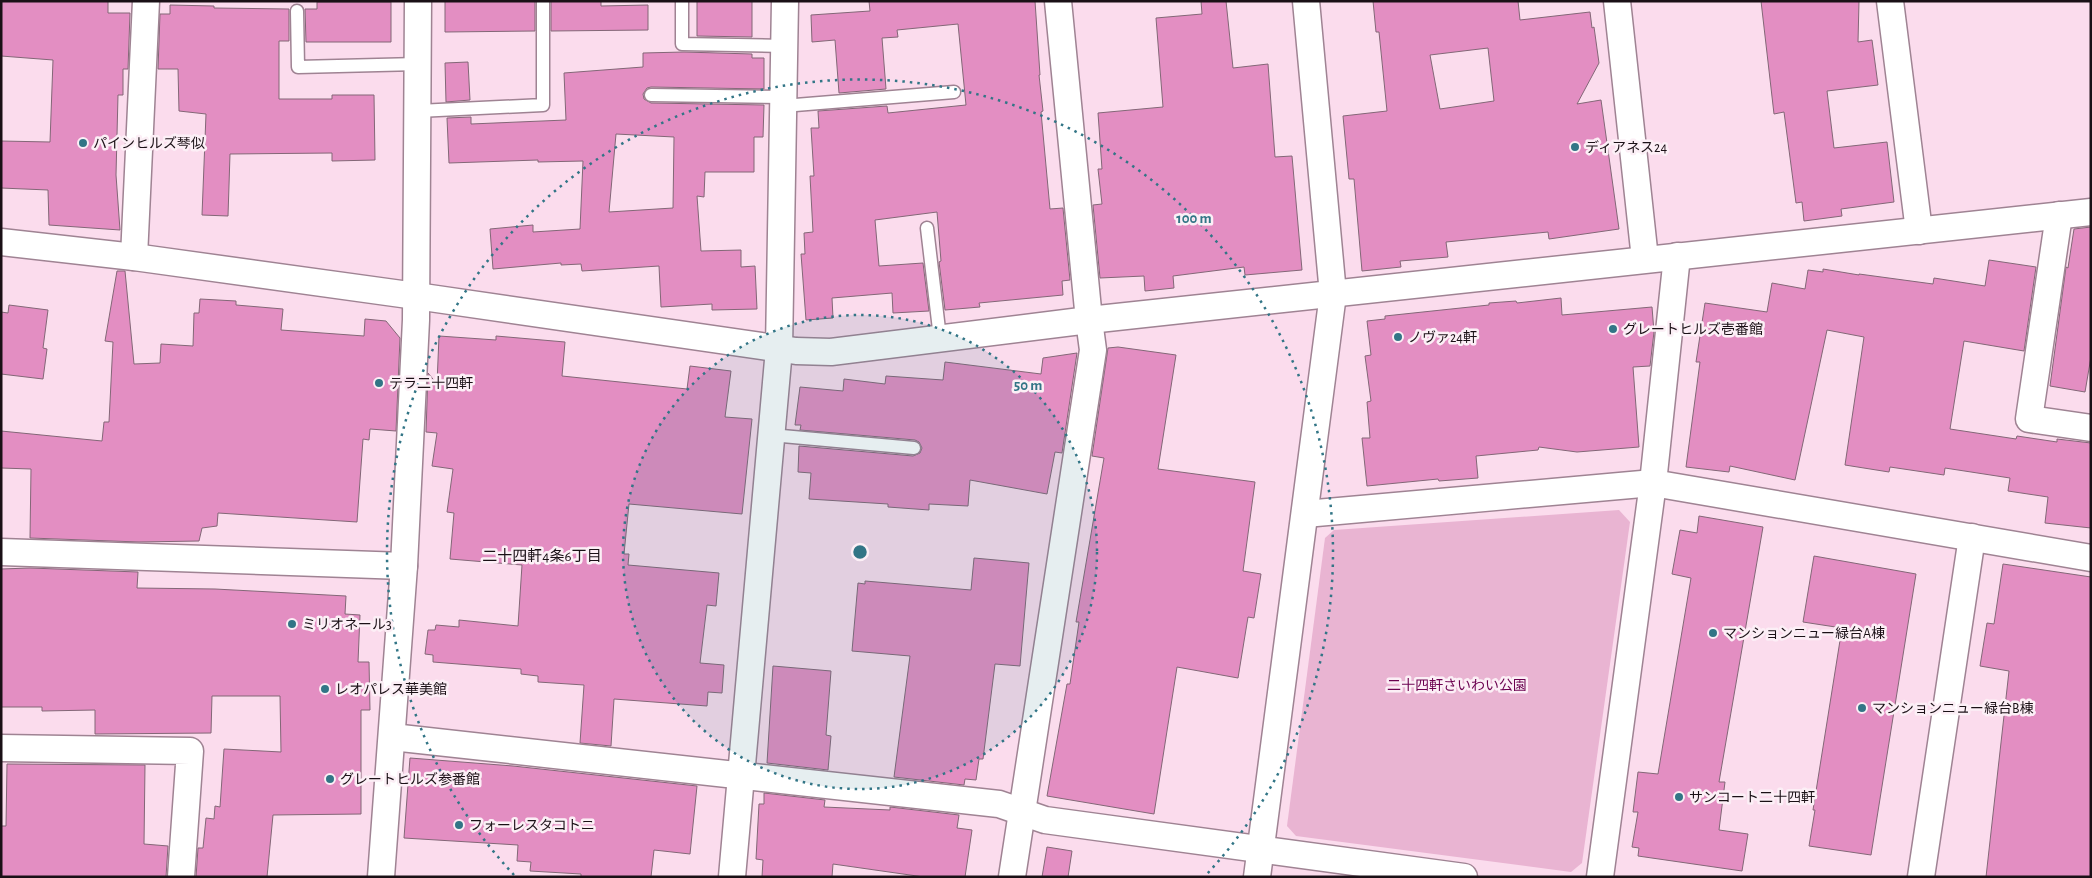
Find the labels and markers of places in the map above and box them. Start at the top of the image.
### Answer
place label: パインヒルズ琴似 [93,135,205,151]
marker: パインヒルズ琴似 [77,137,89,149]
place label: ディアネス24 [1585,140,1667,155]
marker: ディアネス24 [1569,141,1581,153]
place label: グレートヒルズ壱番館 [1623,321,1763,337]
marker: グレートヒルズ壱番館 [1607,323,1619,335]
place label: ノヴァ24軒 [1408,330,1477,345]
marker: ノヴァ24軒 [1392,331,1404,343]
place label: テラ二十四軒 [389,376,473,391]
marker: テラ二十四軒 [373,377,385,389]
centre of rings [851,543,869,561]
marker: ミリオネール3 [286,618,298,630]
place label: ミリオネール3 [302,618,392,632]
place label: マンションニュー緑台A棟 [1723,625,1885,641]
marker: マンションニュー緑台A棟 [1707,627,1719,639]
place label: レオパレス華美館 [335,682,447,697]
marker: レオパレス華美館 [319,683,331,695]
place label: マンションニュー緑台B棟 [1872,700,2034,716]
marker: マンションニュー緑台B棟 [1856,702,1868,714]
place label: グレートヒルズ参番館 [340,771,480,787]
marker: グレートヒルズ参番館 [324,773,336,785]
place label: サンコート二十四軒 [1689,790,1815,805]
marker: サンコート二十四軒 [1673,791,1685,803]
place label: フォーレスタコトニ [469,818,595,833]
marker: フォーレスタコトニ [453,819,465,831]

